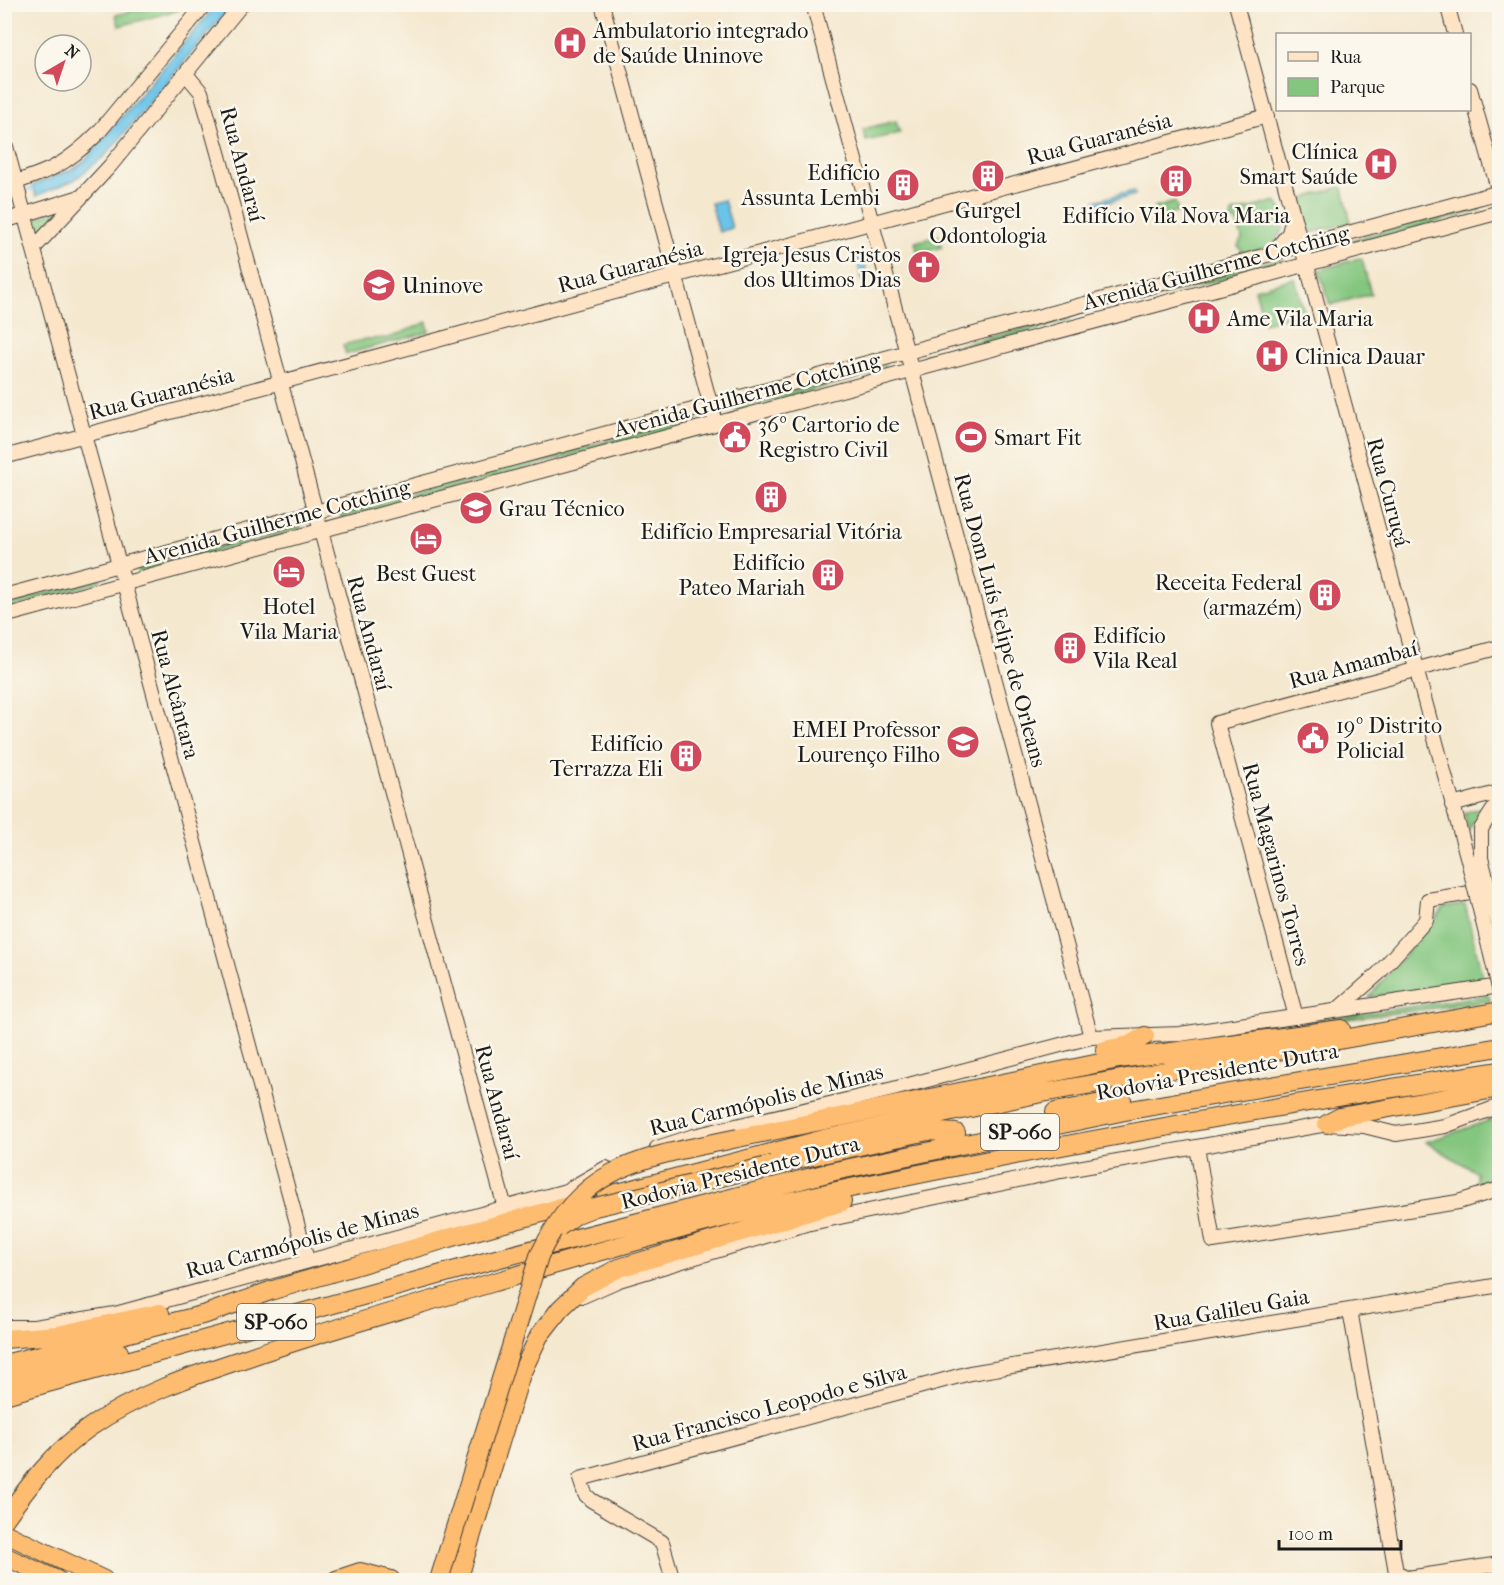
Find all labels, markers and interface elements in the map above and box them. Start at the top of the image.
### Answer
place label: Ambulatorio integrado de Saúde Uninove [592,18,808,69]
hospital icon: Ambulatorio integrado de Saúde Uninove [552,25,588,61]
north arrow [33,33,93,93]
legend [1276,33,1471,111]
text: N [61,41,83,63]
text: Rua [1330,47,1362,68]
text: Parque [1330,77,1385,98]
street label: Rua Andaraí [214,104,270,225]
street label: Rua Guaranésia [1024,107,1175,171]
place label: Clínica Smart Saúde [1239,139,1359,190]
hospital icon: Clínica Smart Saúde [1363,146,1399,182]
building icon: Gurgel Odontologia [970,158,1006,194]
place label: Edifício Assunta Lembi [740,160,880,211]
building icon: Edifício Vila Nova Maria [1158,163,1194,199]
building icon: Edifício Assunta Lembi [885,167,921,203]
place label: Gurgel Odontologia [929,198,1048,249]
place label: Edifício Vila Nova Maria [1062,203,1291,229]
street label: Avenida Guilherme Cotching [1079,220,1353,316]
street label: Rua Guaranésia [555,235,706,299]
place label: Igreja Jesus Cristos dos Ultimos Dias [722,242,901,293]
church icon: Igreja Jesus Cristos dos Ultimos Dias [906,249,942,285]
school or university icon: Uninove [361,267,397,303]
place label: Uninove [402,273,483,299]
hospital icon: Ame Vila Maria [1186,300,1222,336]
place label: Ame Vila Maria [1226,306,1374,332]
hospital icon: Clinica Dauar [1254,338,1290,374]
place label: Clinica Dauar [1295,344,1426,370]
street label: Avenida Guilherme Cotching [610,347,884,443]
street label: Rua Guaranésia [86,362,237,426]
place label: 36º Cartorio de Registro Civil [758,412,900,463]
public building icon: 36º Cartorio de Registro Civil [717,419,753,455]
sports icon: Smart Fit [953,419,989,455]
place label: Smart Fit [994,425,1082,451]
street label: Rua Curuçá [1361,435,1415,550]
street label: Rua Dom Luís Felipe de Orleans [948,470,1052,770]
street label: Avenida Guilherme Cotching [140,474,414,570]
building icon: Edifício Empresarial Vitória [753,479,789,515]
school or university icon: Grau Técnico [458,490,494,526]
place label: Grau Técnico [499,496,625,522]
place label: Edifício Empresarial Vitória [640,519,903,545]
hotel icon: Best Guest [408,521,444,557]
place label: Edifício Pateo Mariah [678,550,806,601]
hotel icon: Hotel Vila Maria [271,554,307,590]
building icon: Edifício Pateo Mariah [810,557,846,593]
place label: Best Guest [376,561,476,587]
place label: Receita Federal (armazém) [1155,570,1302,621]
street label: Rua Andaraí [341,573,397,694]
building icon: Receita Federal (armazém) [1307,577,1343,613]
place label: Hotel Vila Maria [239,594,339,645]
place label: Edifício Vila Real [1092,623,1178,674]
street label: Rua Alcântara [145,627,205,763]
building icon: Edifício Vila Real [1052,630,1088,666]
street label: Rua Amambaí [1286,635,1421,695]
place label: 19º Distrito Policial [1336,713,1442,764]
place label: EMEI Professor Lourenço Filho [792,717,941,768]
public building icon: 19º Distrito Policial [1295,720,1331,756]
school or university icon: EMEI Professor Lourenço Filho [945,724,981,760]
place label: Edifício Terrazza Eli [550,731,663,782]
building icon: Edifício Terrazza Eli [668,738,704,774]
street label: Rua Magarinos Torres [1236,760,1316,969]
street label: Rodovia Presidente Dutra [1094,1038,1341,1106]
street label: Rua Andaraí [469,1042,525,1163]
street label: Rua Carmópolis de Minas [647,1058,886,1142]
road number: SP-060 [981,1114,1059,1150]
street label: Rodovia Presidente Dutra [618,1130,863,1215]
street label: Rua Carmópolis de Minas [183,1197,422,1285]
street label: Rua Galileu Gaia [1151,1283,1312,1336]
road number: SP-060 [237,1304,315,1340]
street label: Rua Francisco Leopodo e Silva [629,1359,910,1457]
scale bar [1279,1513,1400,1551]
text: 100 m [1288,1524,1333,1545]

